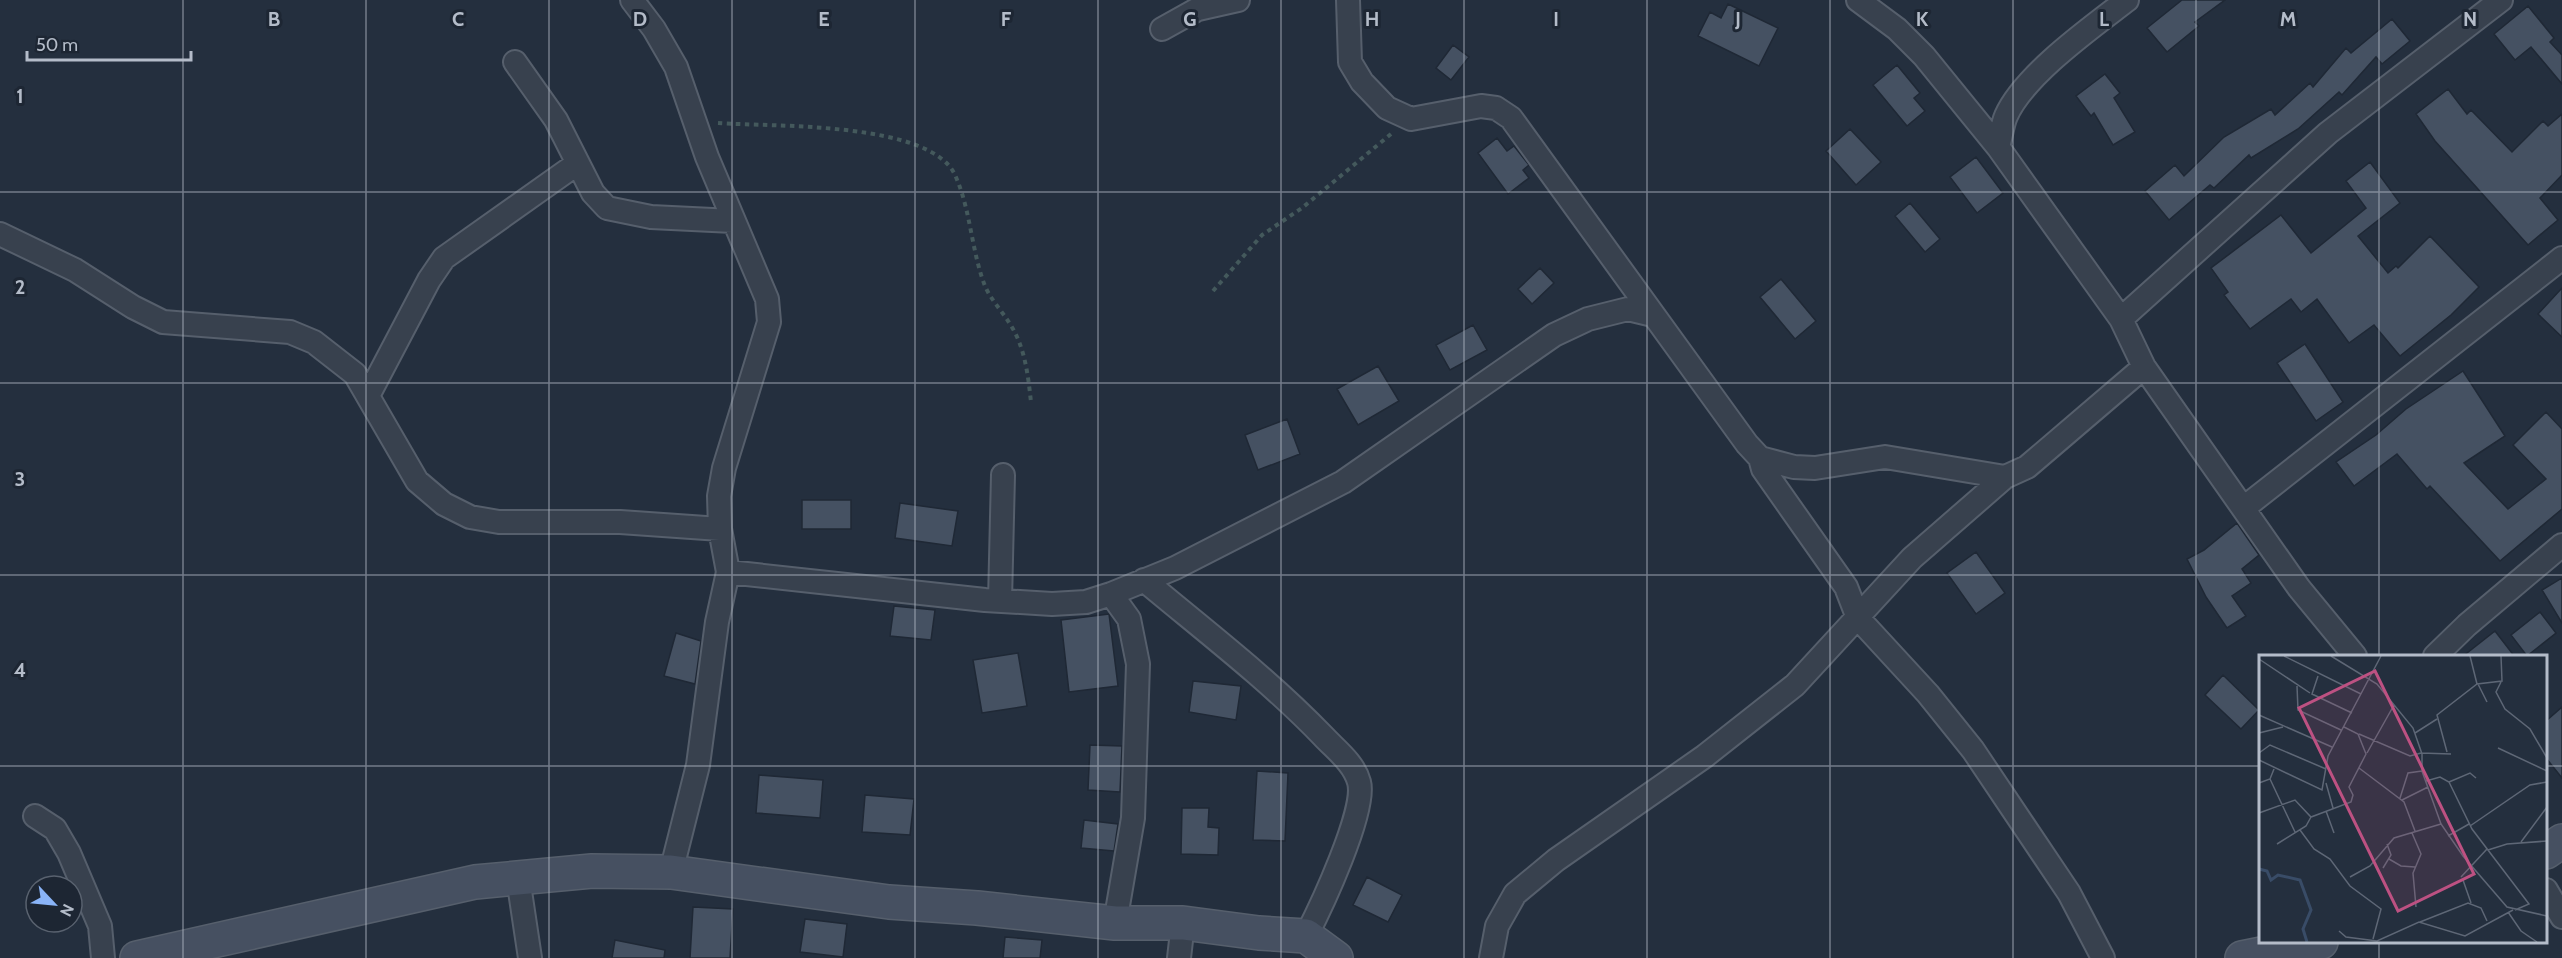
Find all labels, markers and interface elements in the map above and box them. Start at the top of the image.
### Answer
text: B [268,7,280,31]
text: C [452,7,464,31]
text: D [633,7,647,31]
text: E [818,7,830,31]
text: F [1001,7,1012,31]
text: G [1183,7,1197,31]
text: H [1365,7,1379,31]
text: I [1553,7,1559,31]
text: J [1734,7,1741,31]
text: K [1916,7,1929,31]
text: L [2099,7,2109,31]
text: M [2280,7,2296,31]
text: N [2463,7,2477,31]
scale bar [27,24,190,62]
text: 50 m [36,34,78,56]
text: 1 [16,84,24,108]
text: 2 [15,275,25,299]
text: 3 [15,467,25,491]
inset map [2259,655,2547,943]
text: 4 [14,658,26,682]
north arrow [24,874,84,934]
text: N [56,901,78,920]

